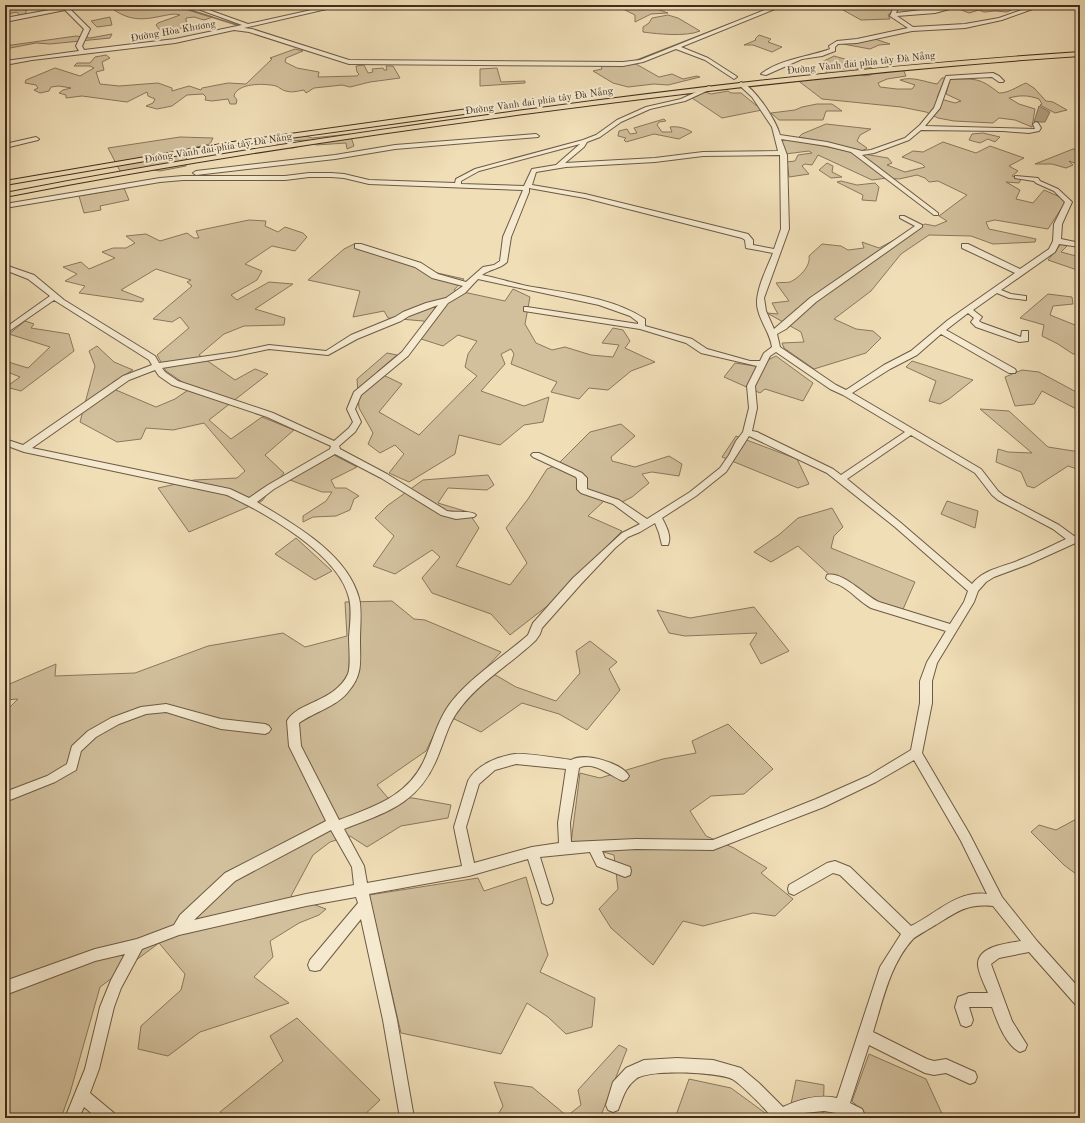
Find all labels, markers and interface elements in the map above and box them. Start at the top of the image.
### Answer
street label: Đường Hòa Khương [130,18,217,43]
street label: Đường Vành đai phía tây Đà Nẵng [786,49,936,76]
street label: Đường Vành đai phía tây Đà Nẵng [464,85,614,116]
street label: Đường Vành đai phía tây Đà Nẵng [143,130,293,165]

